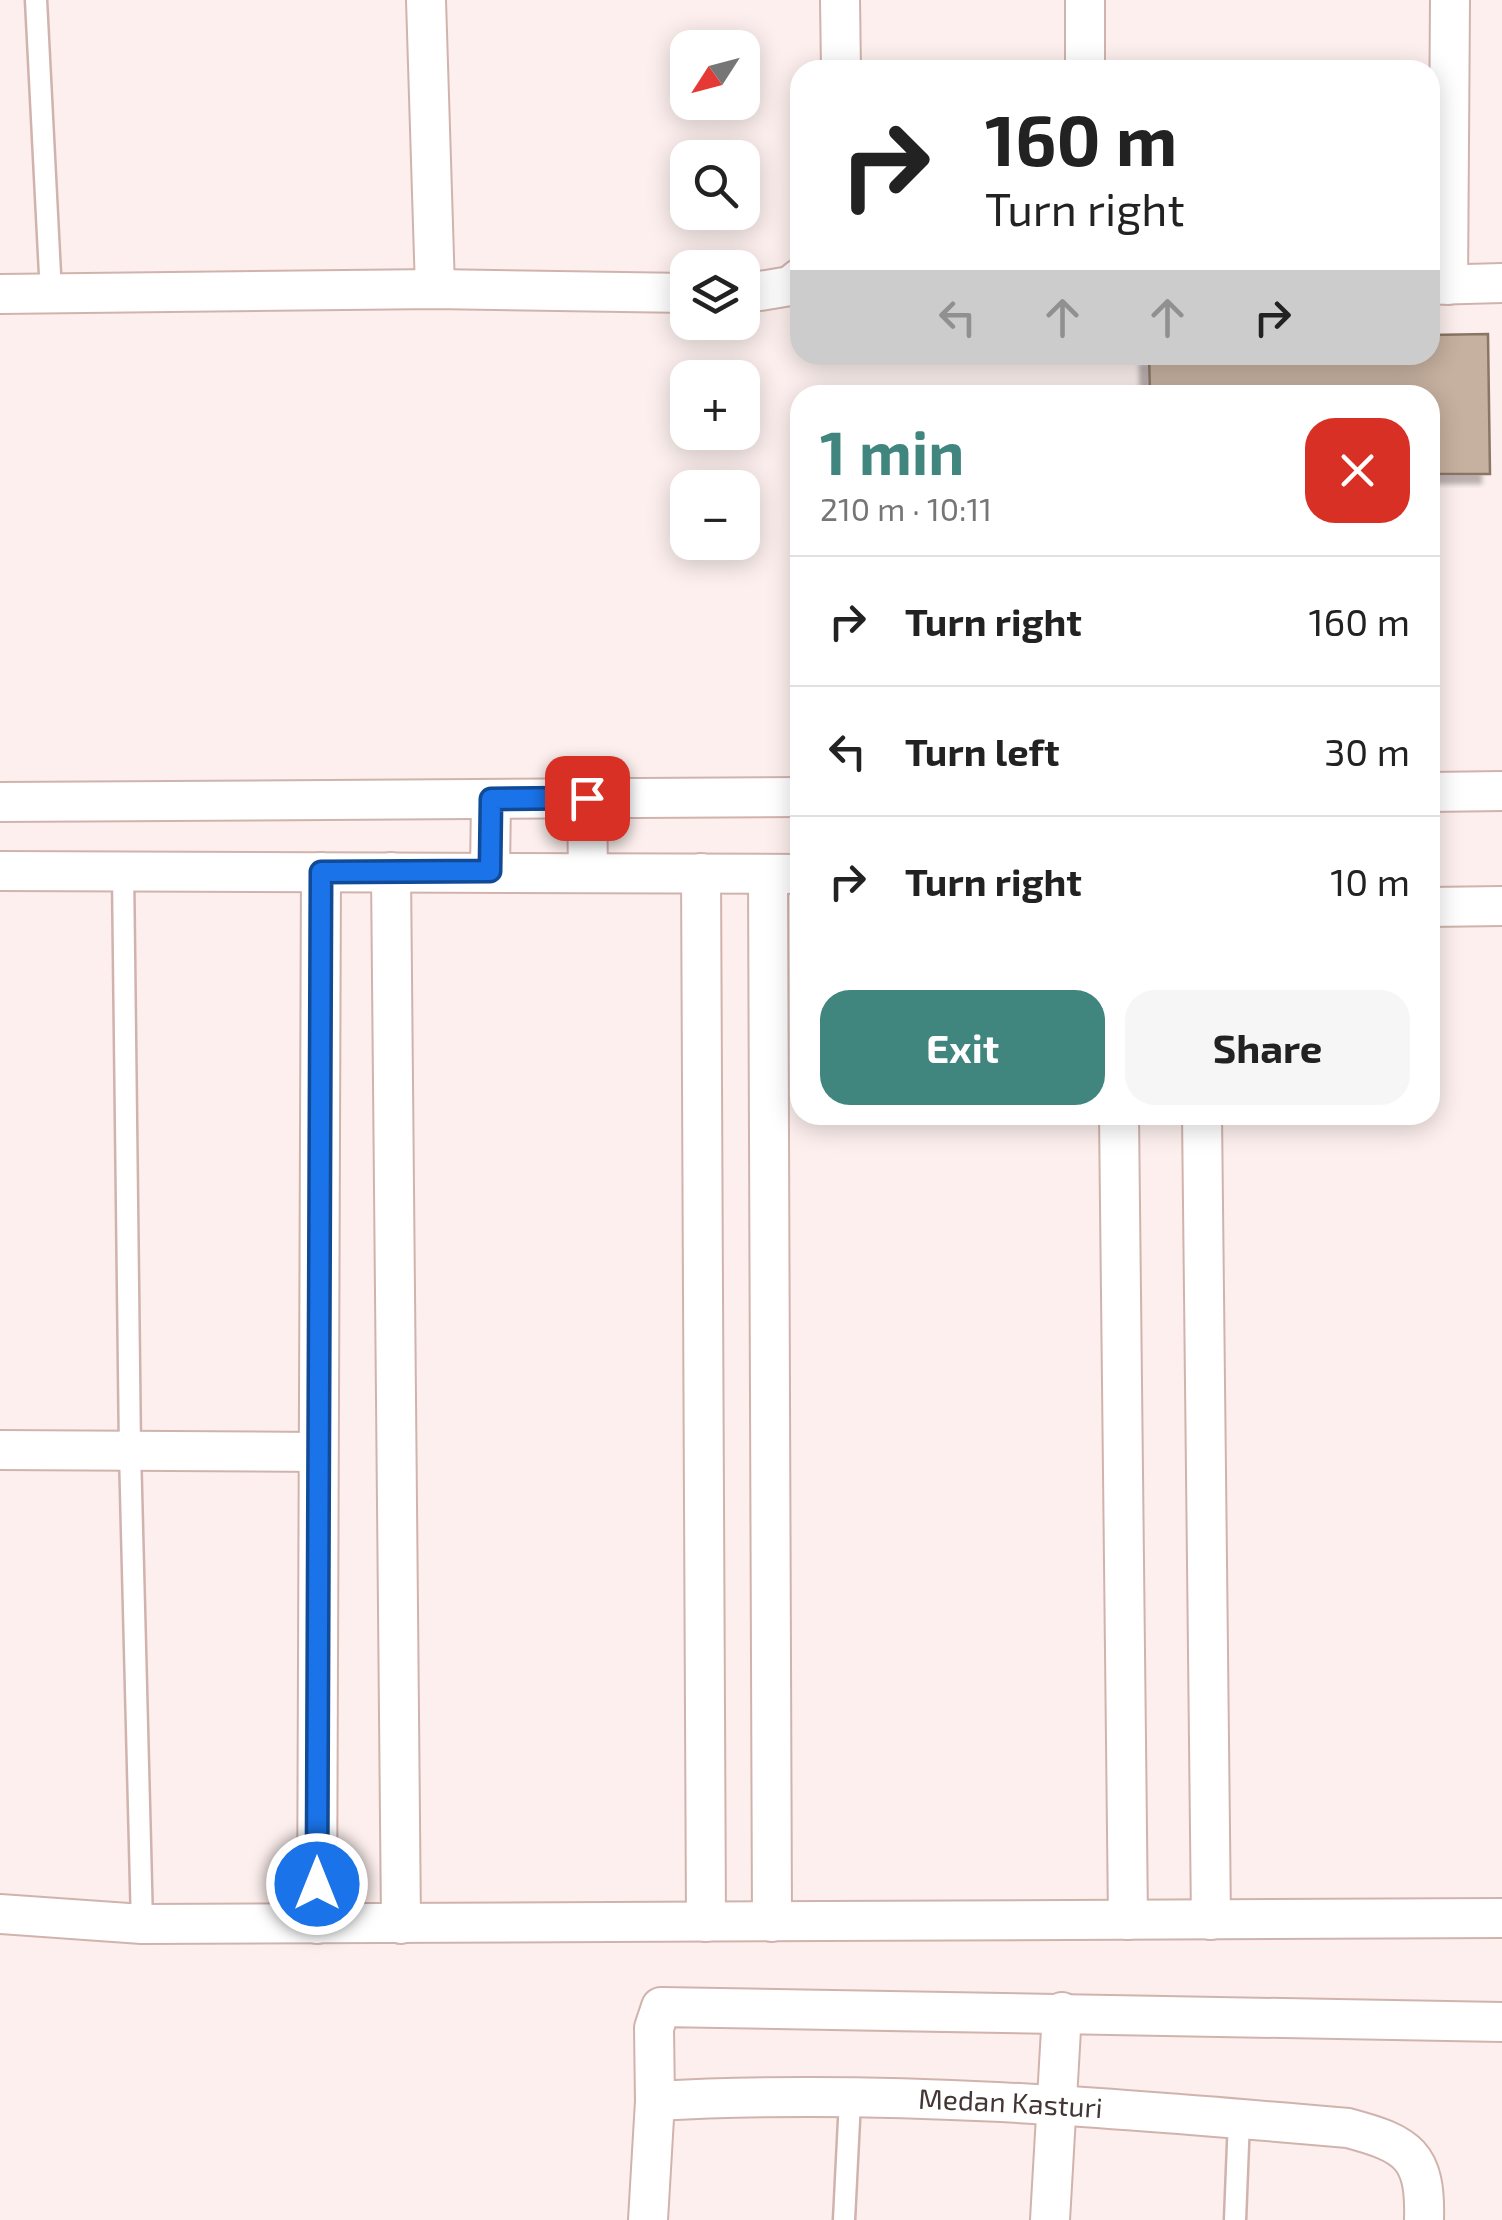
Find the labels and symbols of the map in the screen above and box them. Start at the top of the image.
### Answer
north arrow [670,30,760,120]
pin [545,756,630,841]
position arrow [265,1832,369,1936]
street label: Medan Kasturi [918,2081,1104,2124]

